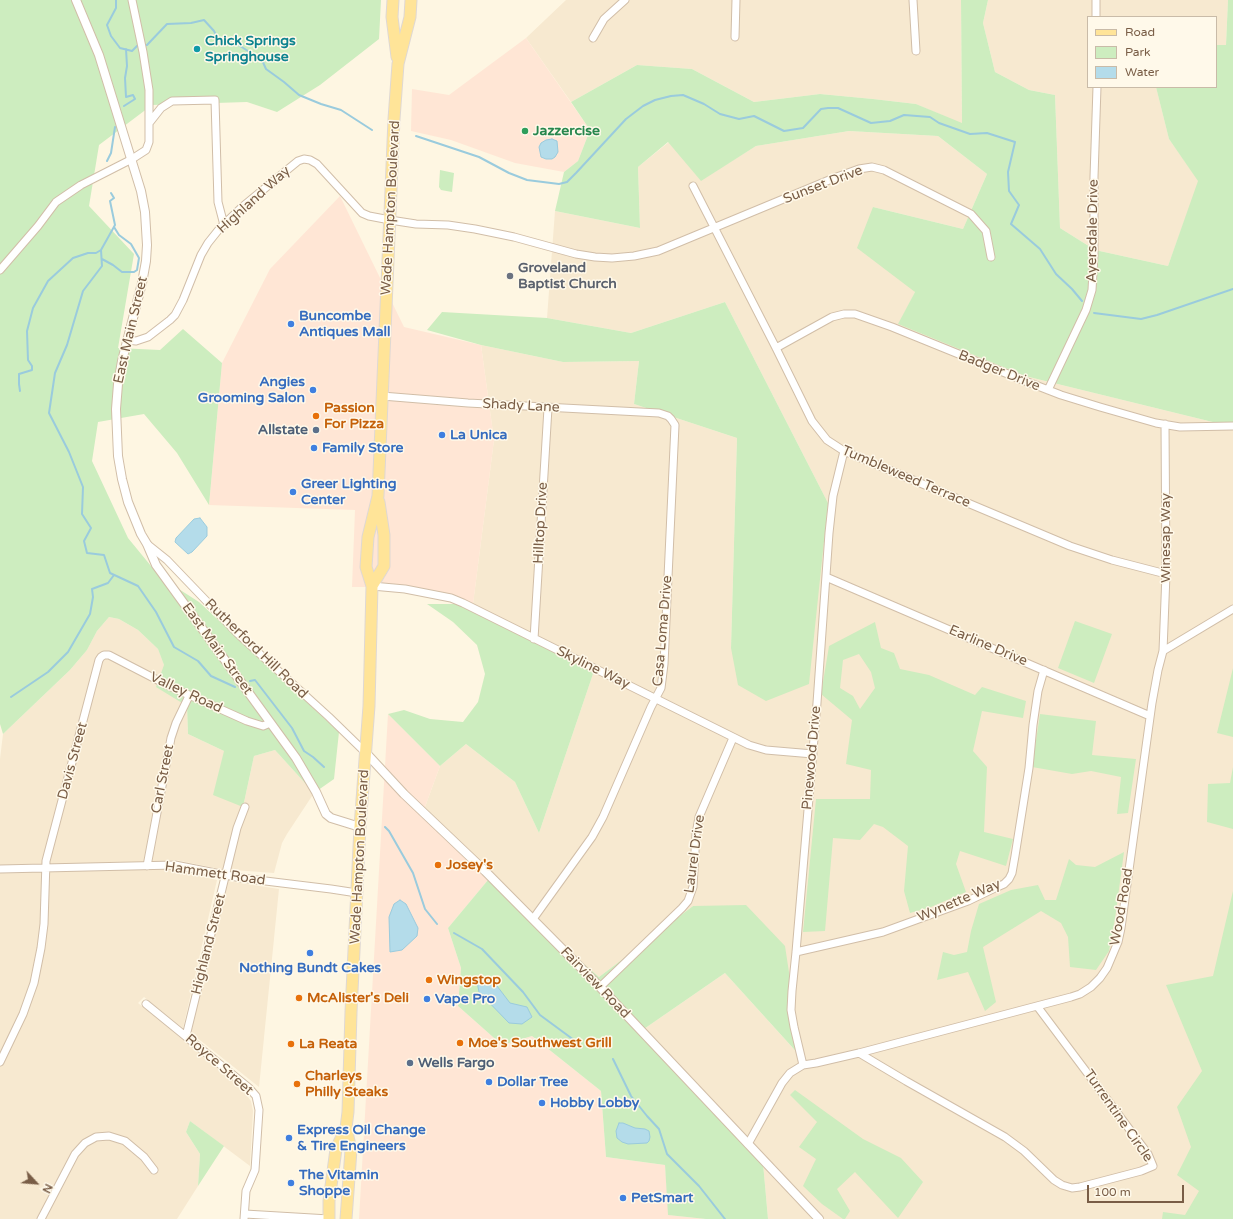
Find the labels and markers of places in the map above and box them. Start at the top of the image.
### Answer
place label: Chick Springs Springhouse [205,33,296,66]
marker: Chick Springs Springhouse [192,44,202,54]
place label: Jazzercise [533,123,600,139]
marker: Jazzercise [520,126,530,136]
place label: Groveland Baptist Church [518,260,617,292]
marker: Groveland Baptist Church [505,271,515,281]
place label: Buncombe Antiques Mall [299,308,391,340]
marker: Buncombe Antiques Mall [286,319,296,329]
place label: Angies Grooming Salon [198,374,305,406]
marker: Angies Grooming Salon [308,385,318,395]
place label: Passion For Pizza [324,400,384,432]
marker: Passion For Pizza [311,411,321,421]
place label: Allstate [258,422,308,438]
marker: Allstate [311,425,321,435]
place label: La Unica [450,427,507,443]
marker: La Unica [437,430,447,440]
place label: Family Store [322,440,403,456]
marker: Family Store [309,443,319,453]
place label: Greer Lighting Center [301,476,397,508]
marker: Greer Lighting Center [288,487,298,497]
place label: Josey's [446,857,493,873]
marker: Josey's [433,860,443,870]
marker: Nothing Bundt Cakes [305,948,315,958]
place label: Nothing Bundt Cakes [239,960,381,976]
place label: Wingstop [437,972,501,988]
marker: Wingstop [424,975,434,985]
place label: McAlister's Deli [307,990,409,1006]
place label: Vape Pro [435,991,495,1007]
marker: McAlister's Deli [294,993,304,1003]
marker: Vape Pro [422,994,432,1004]
place label: Moe's Southwest Grill [468,1035,612,1051]
place label: La Reata [299,1036,357,1052]
marker: Moe's Southwest Grill [455,1038,465,1048]
marker: La Reata [286,1039,296,1049]
place label: Wells Fargo [418,1055,495,1071]
marker: Wells Fargo [405,1058,415,1068]
place label: Charleys Philly Steaks [305,1068,388,1100]
place label: Dollar Tree [497,1074,568,1090]
marker: Dollar Tree [484,1077,494,1087]
marker: Charleys Philly Steaks [292,1079,302,1089]
place label: Hobby Lobby [550,1095,639,1111]
marker: Hobby Lobby [537,1098,547,1108]
place label: Express Oil Change & Tire Engineers [297,1122,426,1154]
marker: Express Oil Change & Tire Engineers [284,1133,294,1143]
place label: The Vitamin Shoppe [299,1167,379,1200]
marker: The Vitamin Shoppe [286,1178,296,1188]
place label: PetSmart [631,1190,693,1206]
marker: PetSmart [618,1193,628,1203]

